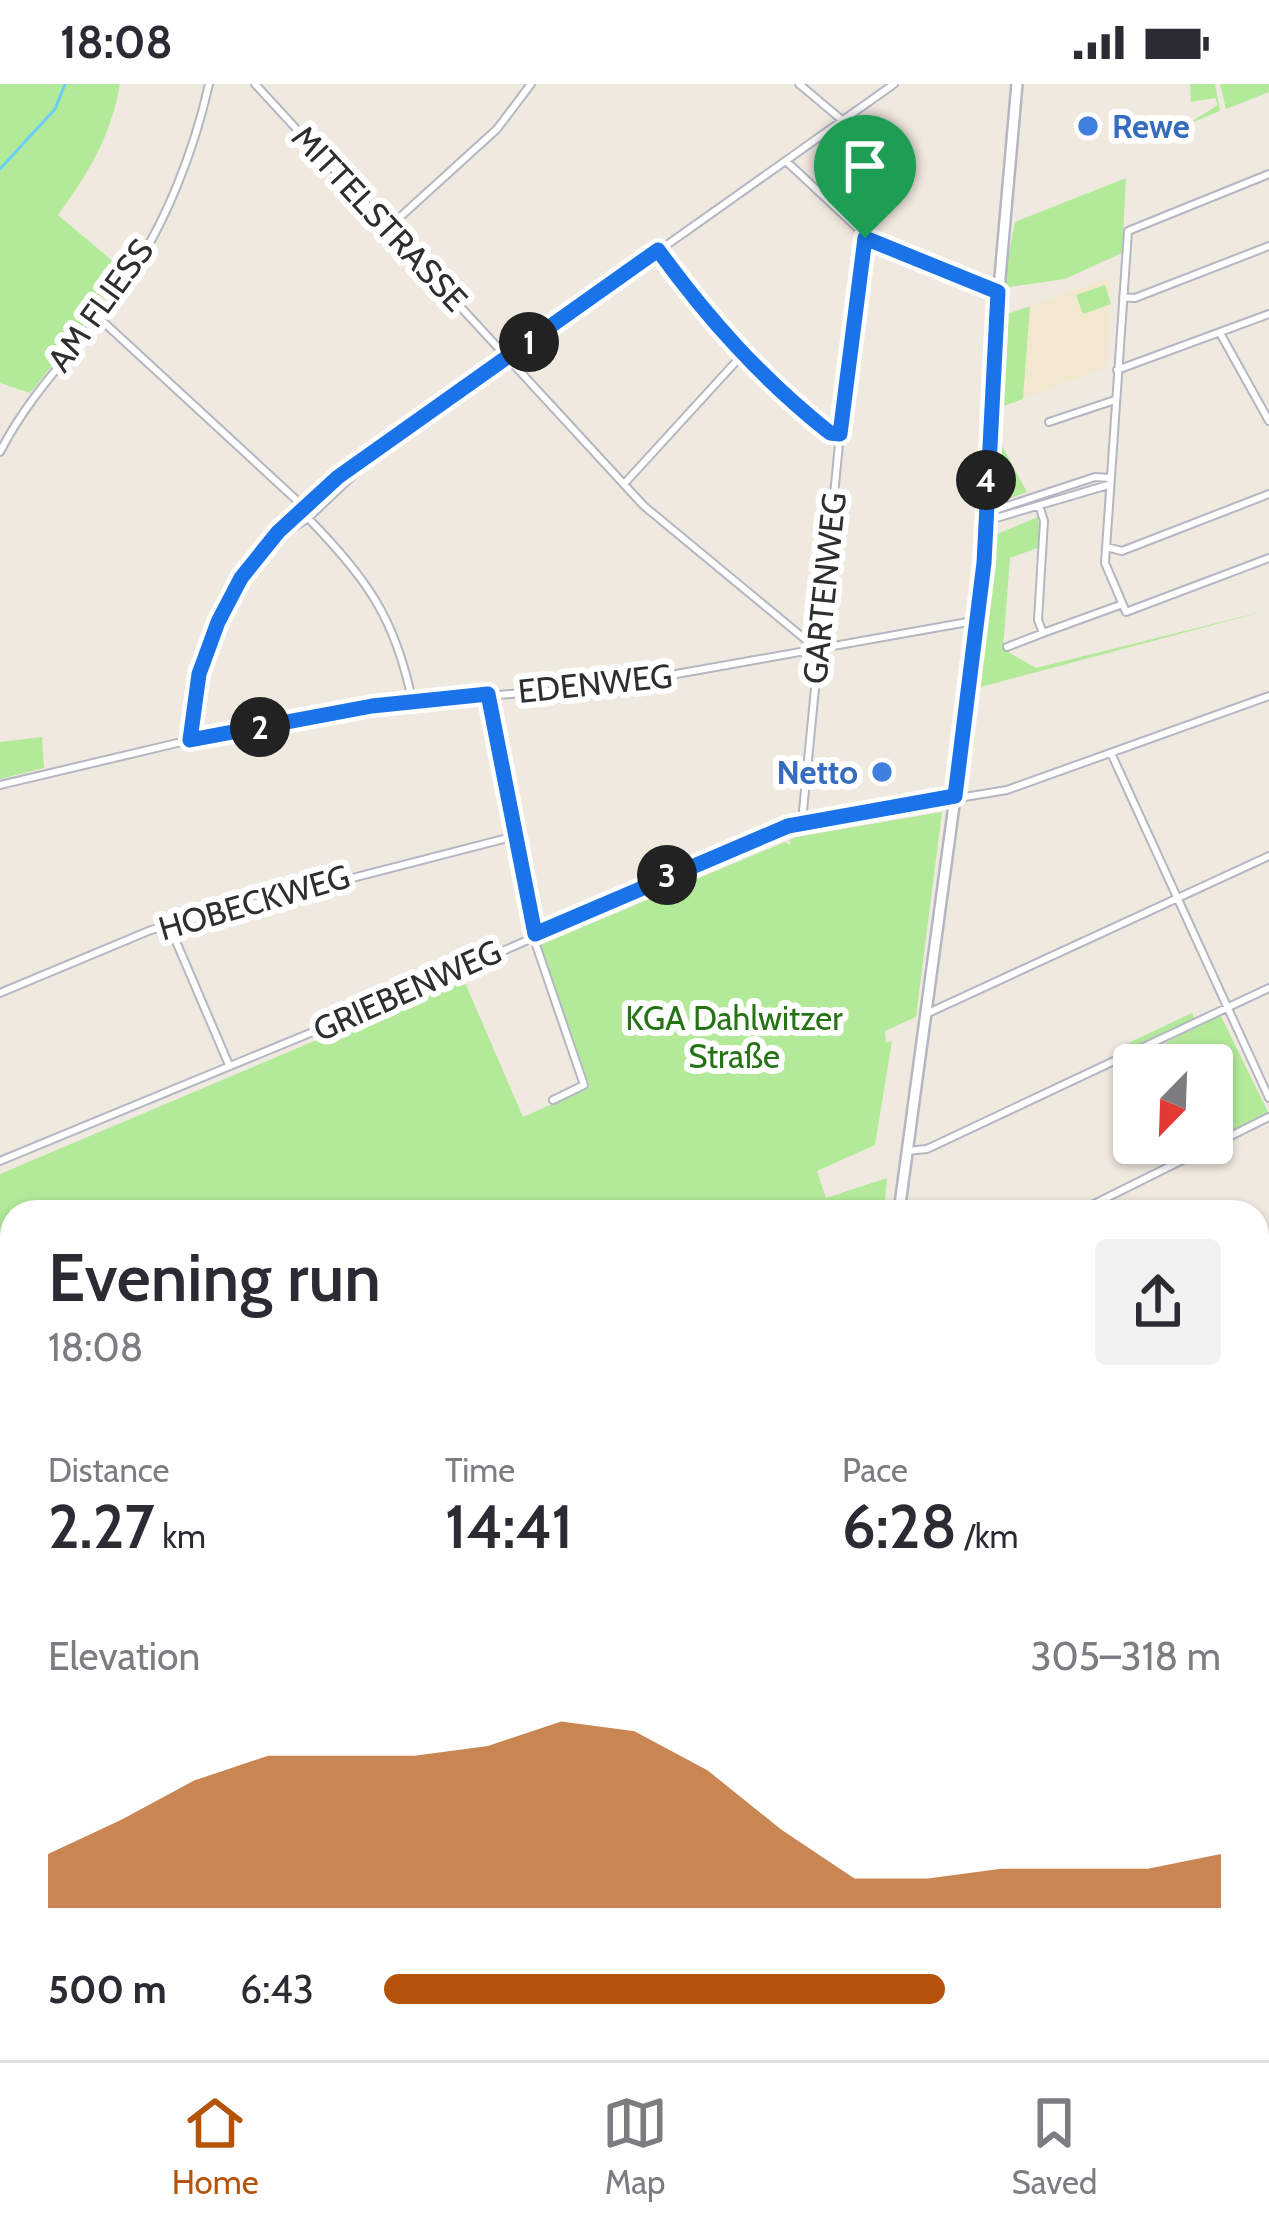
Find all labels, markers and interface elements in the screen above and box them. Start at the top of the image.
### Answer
text: 18:08 [60,15,173,69]
place label: Rewe [1112,106,1190,146]
marker: Rewe [1075,113,1101,139]
pin [814,115,916,238]
street label: MITTELSTRASSE [284,117,476,319]
icon: arrive [832,133,898,199]
street label: AM FLIESS [39,231,161,379]
pin: 1 [499,312,559,372]
text: 1 [523,322,535,362]
pin: 4 [956,450,1016,510]
text: 4 [976,460,996,500]
street label: GARTENWEG [794,490,854,686]
street label: EDENWEG [516,655,674,711]
pin: 2 [230,697,290,757]
text: 2 [251,707,269,747]
place label: Netto [777,752,858,792]
marker: Netto [869,759,895,785]
pin: 3 [637,845,697,905]
text: 3 [658,855,676,895]
street label: HOBECKWEG [154,856,354,948]
street label: GRIEBENWEG [307,931,507,1049]
park label: KGA Dahlwitzer Straße [625,998,843,1076]
north arrow [1113,1044,1233,1164]
map controls [1113,1044,1233,1164]
text: Evening run [48,1237,381,1318]
button: share [1095,1239,1221,1365]
text: 18:08 [48,1323,143,1371]
text: Distance [48,1450,169,1490]
text: Time [445,1450,515,1490]
text: Pace [842,1450,908,1490]
text: 2.27 [48,1490,155,1563]
text: 14:41 [445,1490,573,1563]
text: 6:28 [842,1490,957,1563]
text: km [155,1516,206,1556]
text: /km [957,1516,1019,1556]
text: Elevation [48,1632,200,1680]
text: 305–318 m [1030,1632,1221,1680]
text: 500 m [48,1965,167,2013]
text: 6:43 [240,1965,314,2013]
tab: Home [172,2090,259,2202]
tab: Map [602,2090,668,2202]
tab: Saved [1012,2090,1097,2202]

